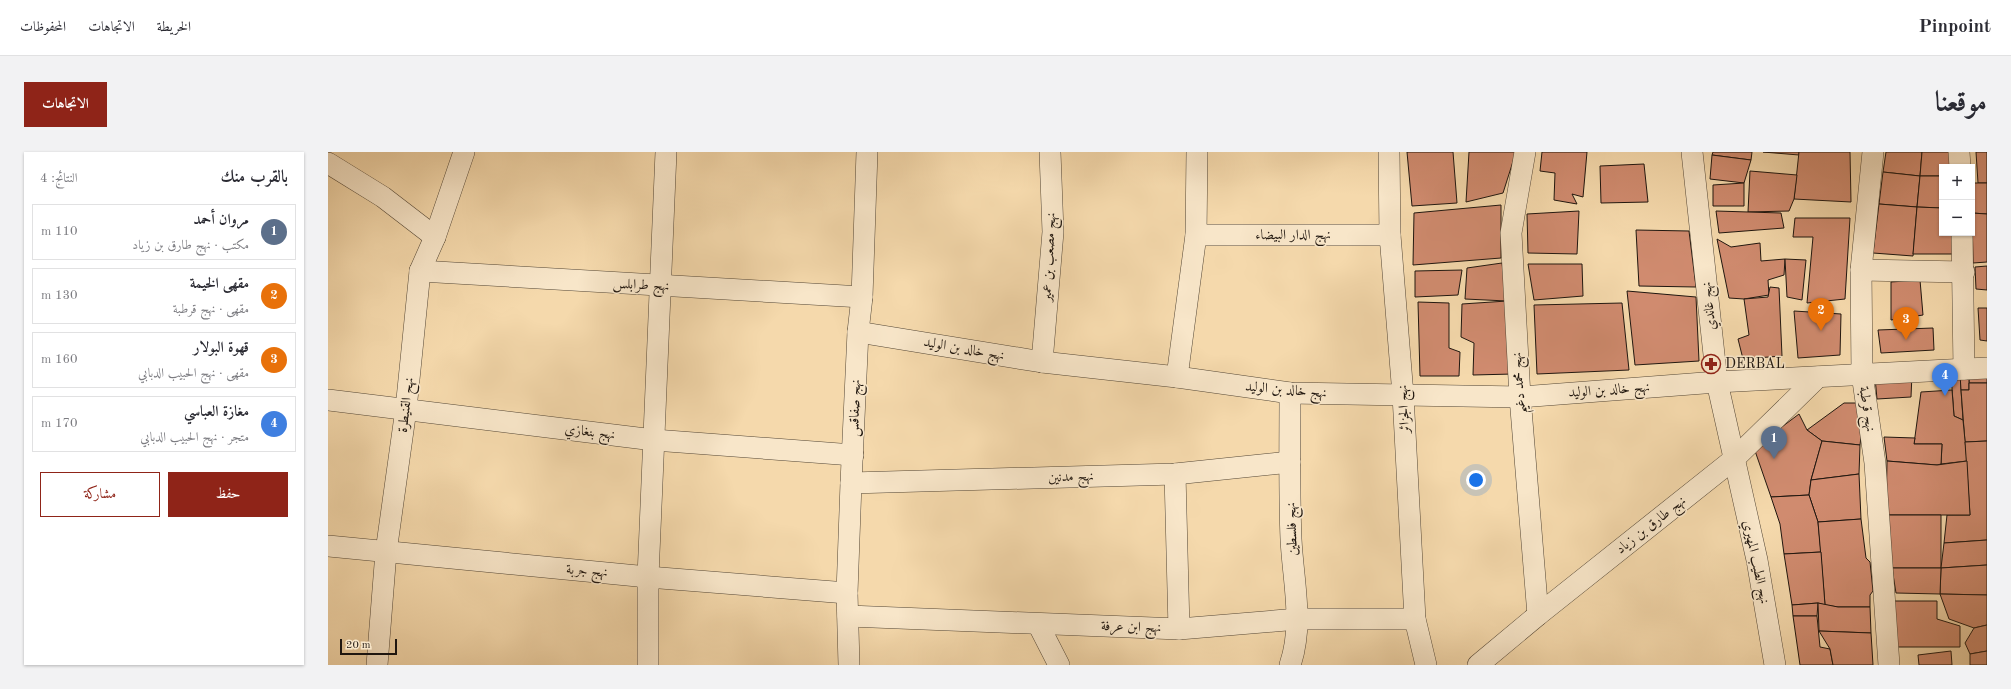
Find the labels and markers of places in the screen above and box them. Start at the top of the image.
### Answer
pin: 2 [1808,298,1834,331]
pin: 3 [1893,307,1919,340]
pharmacy icon: DERBAL [1700,353,1722,375]
place label: DERBAL [1725,357,1785,371]
pin: 4 [1932,363,1958,396]
pin: 1 [1761,426,1787,459]

